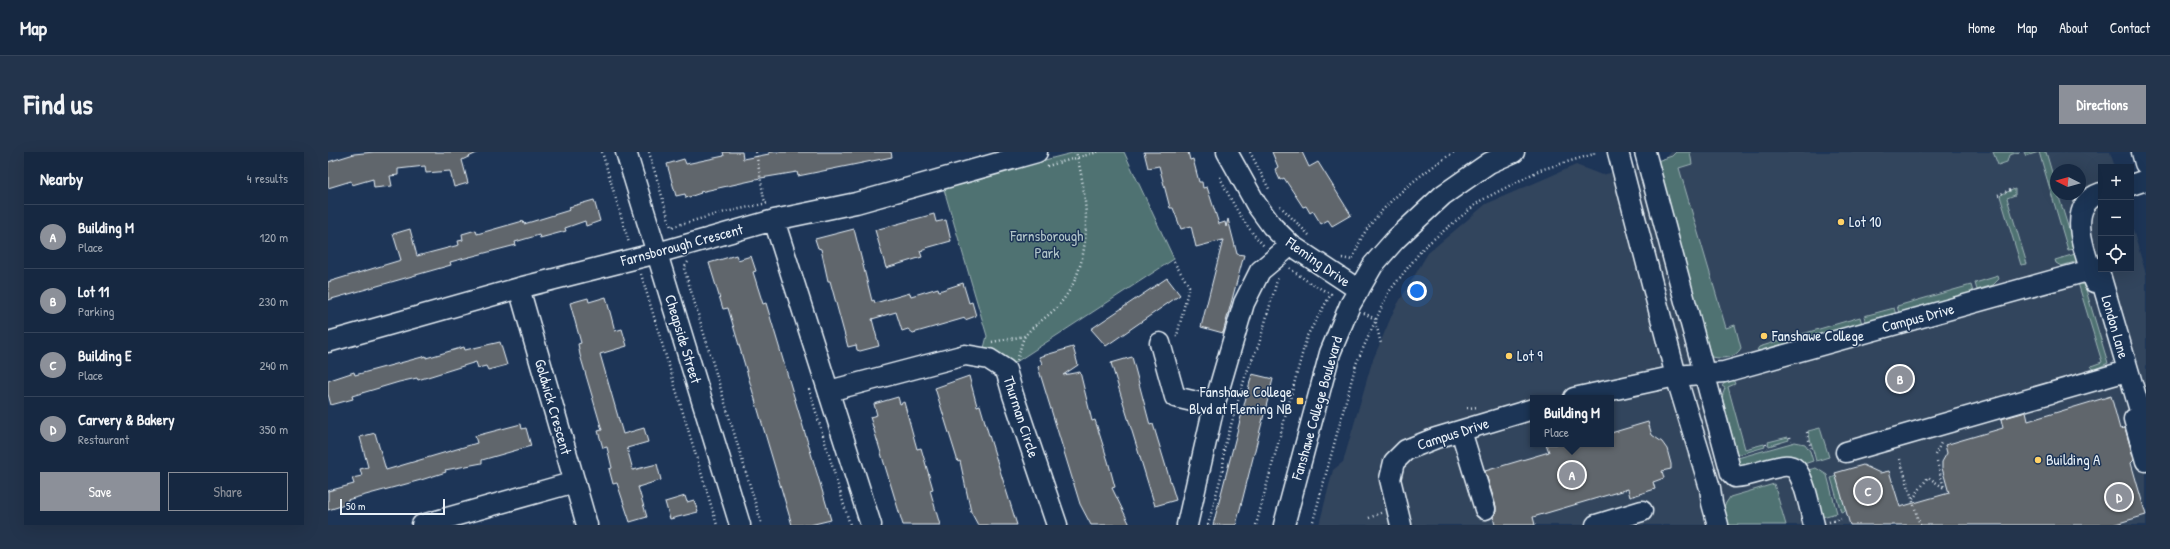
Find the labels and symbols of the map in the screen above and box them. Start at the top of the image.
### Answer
north arrow [2050,164,2086,200]
place label: Lot 10 [1849,211,1882,232]
marker: Lot 10 [1836,217,1846,227]
street label: Farnsborough Crescent [617,218,746,271]
park label: Farnsborough Park [1010,225,1083,263]
street label: Fleming Drive [1281,231,1355,292]
your location [1407,281,1427,301]
street label: Cheapside Street [660,292,707,387]
street label: London Lane [2096,293,2135,361]
street label: Campus Drive [1879,298,1956,337]
place label: Fanshawe College [1771,325,1864,346]
marker: Fanshawe College [1759,331,1769,341]
street label: Fanshawe College Boulevard [1286,333,1347,483]
place label: Lot 9 [1517,345,1543,366]
marker: Lot 9 [1504,351,1514,361]
street label: Goldwick Crescent [530,357,577,458]
pin: B [1887,364,1913,394]
street label: Thurman Circle [998,373,1045,460]
place label: Fanshawe College Blvd at Fleming NB [1189,381,1292,419]
marker: Fanshawe College Blvd at Fleming NB [1295,396,1305,406]
street label: Campus Drive [1414,412,1491,455]
place label: Building A [2046,449,2101,470]
marker: Building A [2033,455,2043,465]
pin: A [1559,460,1585,490]
pin: C [1855,476,1881,506]
pin: D [2106,482,2132,512]
scale bar [340,497,445,516]

